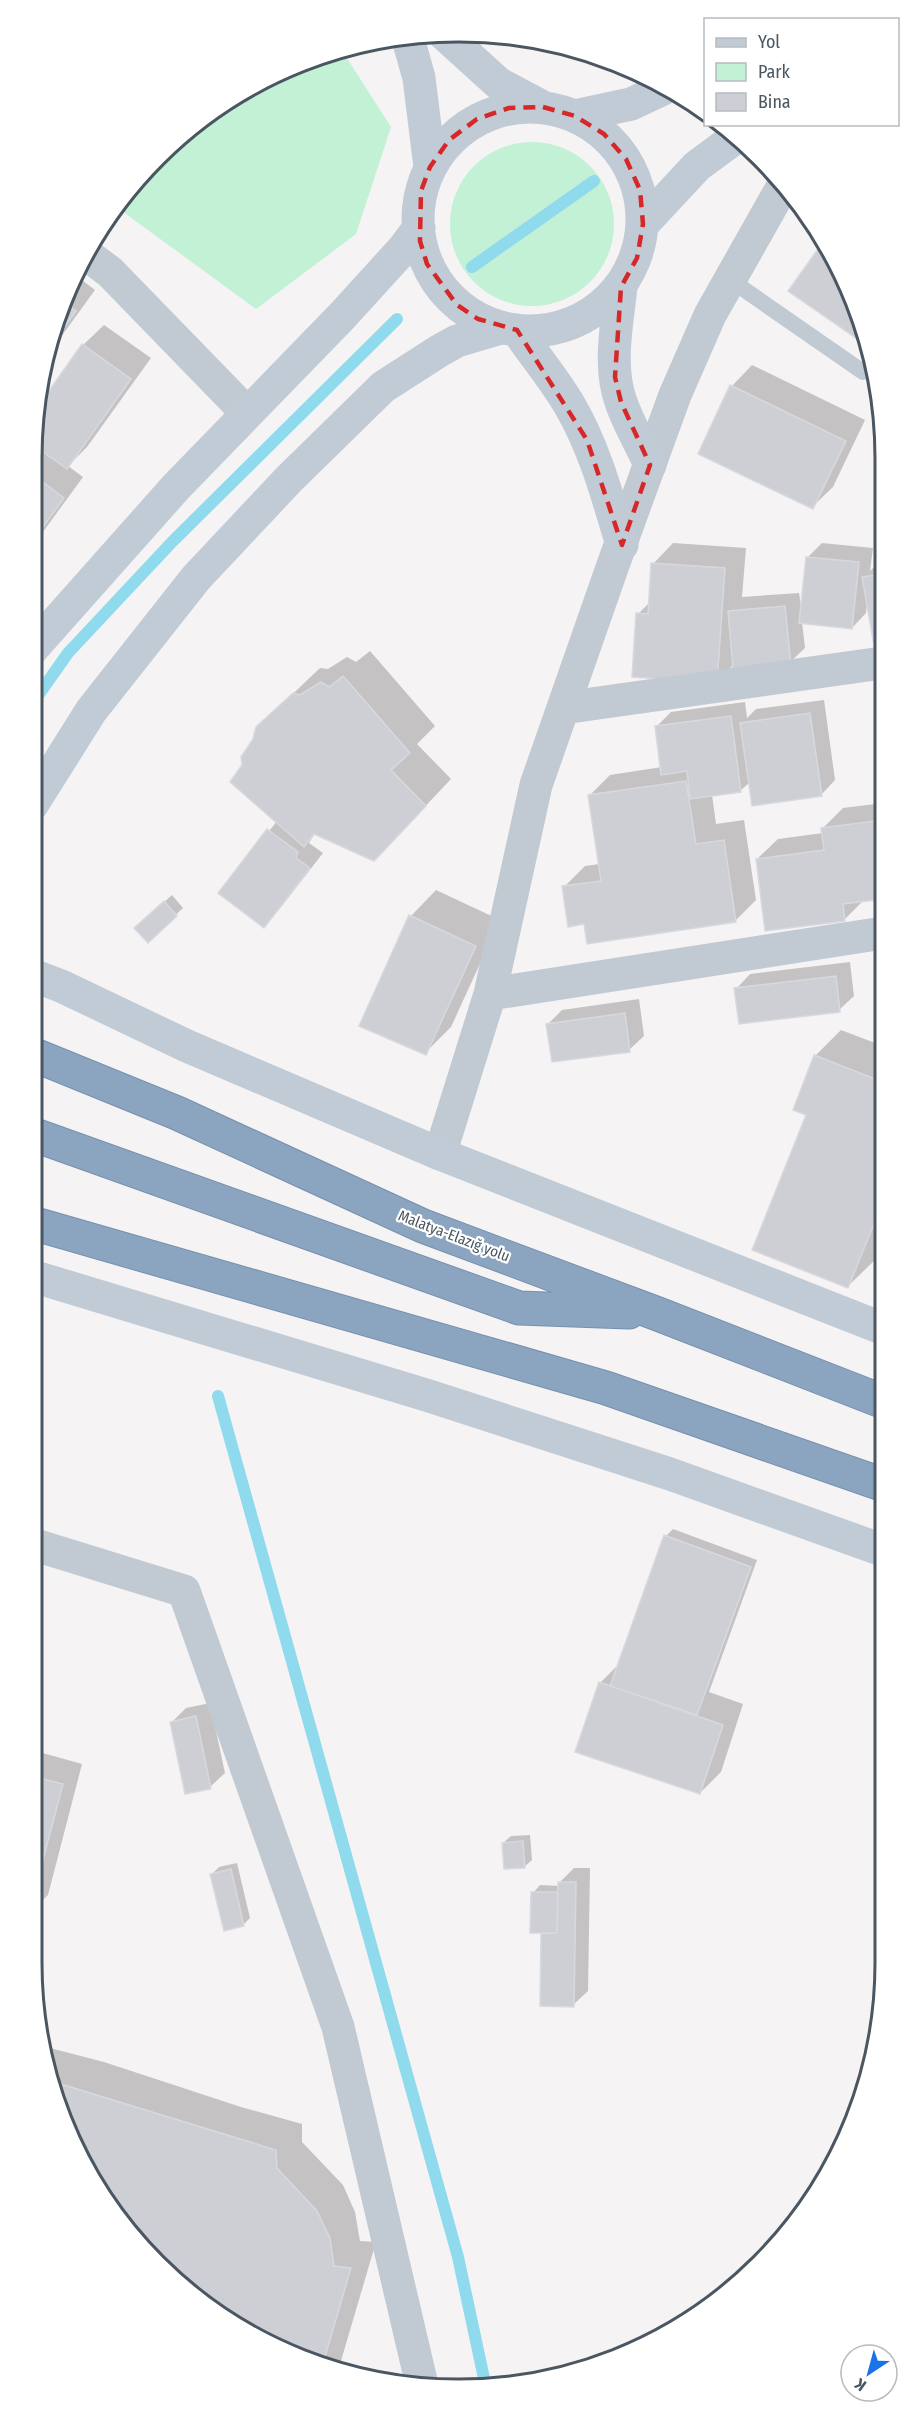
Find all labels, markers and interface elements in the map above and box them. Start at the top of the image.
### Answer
legend [704,18,899,126]
text: Yol [758,31,780,53]
text: Park [758,61,791,83]
text: Bina [758,91,791,113]
street label: Malatya-Elazığ yolu [396,1206,512,1266]
north arrow [839,2343,899,2403]
text: K [851,2374,870,2395]

